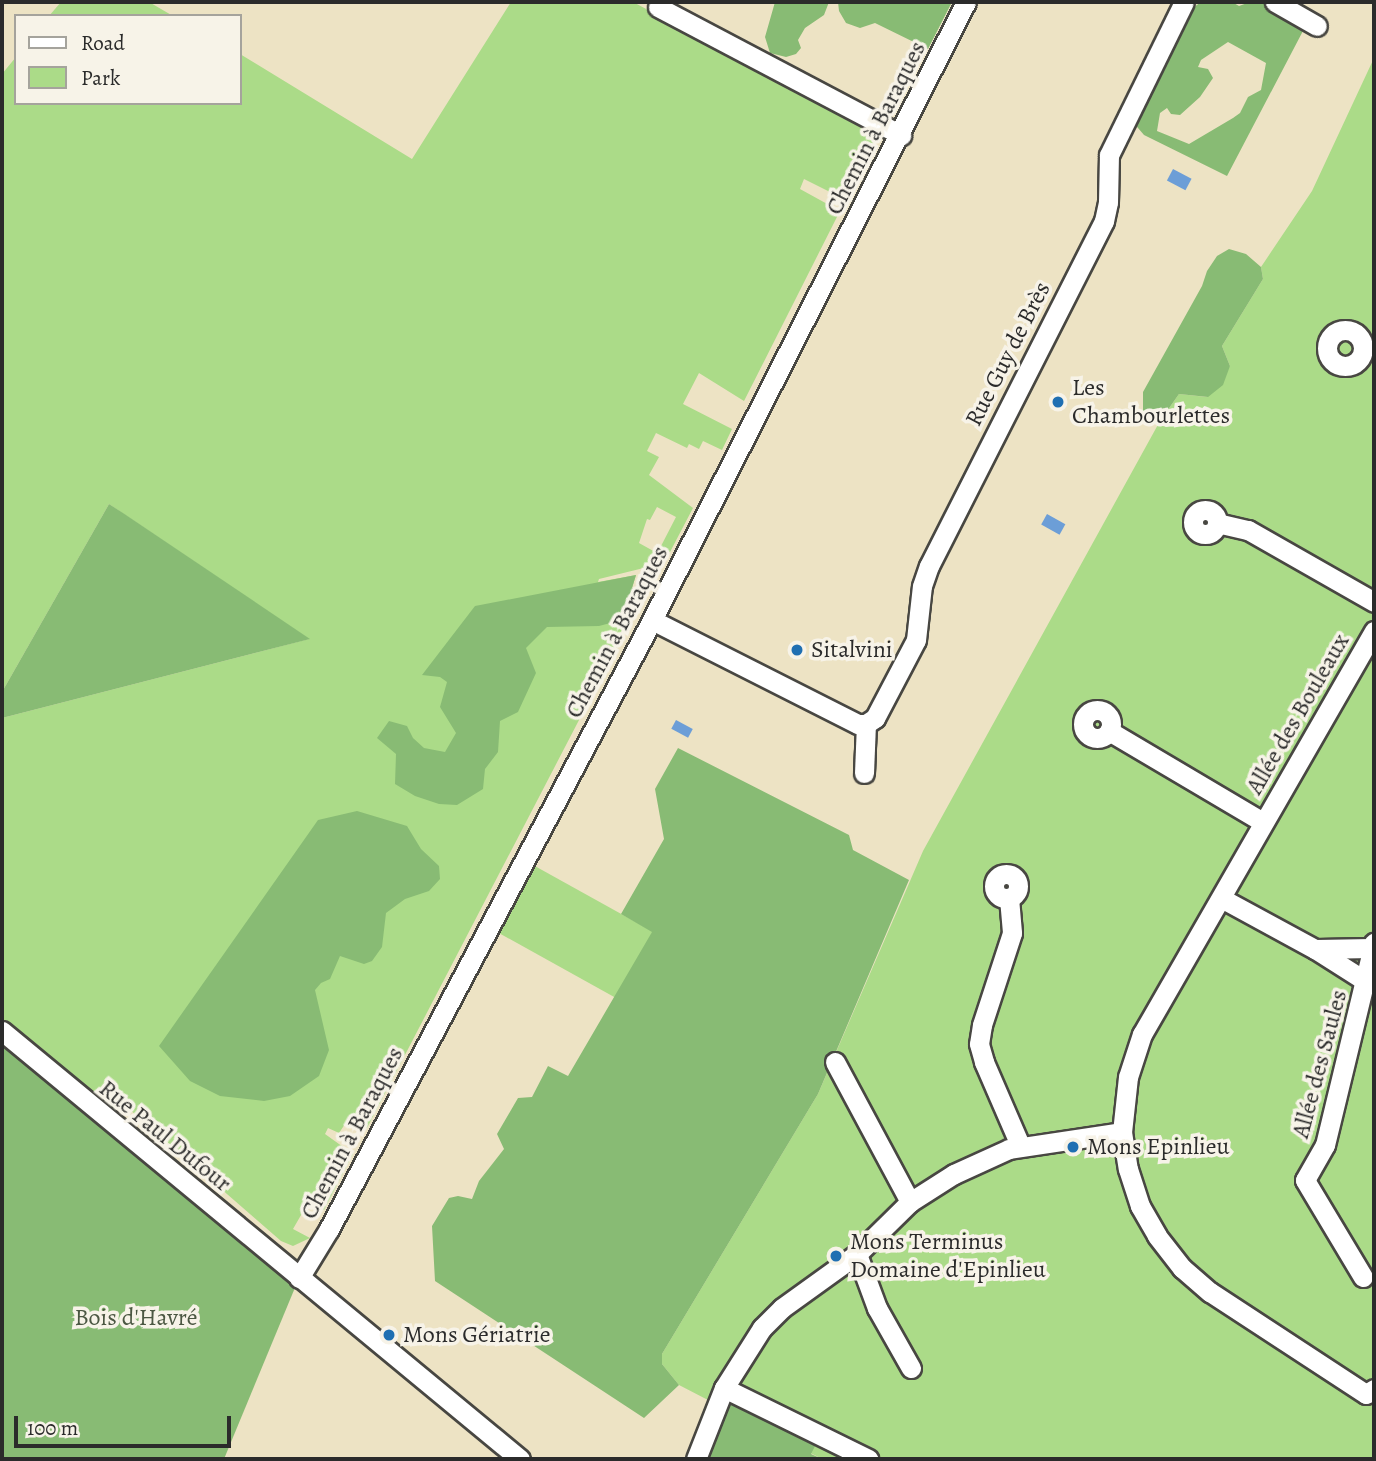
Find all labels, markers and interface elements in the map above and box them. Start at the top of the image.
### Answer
legend [14,14,242,105]
text: Road [81,29,125,57]
street label: Chemin à Baraques [820,37,932,219]
text: Park [81,64,120,92]
street label: Rue Guy de Brès [959,277,1057,431]
place label: Les Chambourlettes [1072,374,1230,430]
marker: Les Chambourlettes [1050,394,1066,410]
street label: Chemin à Baraques [560,541,674,723]
street label: Allée des Bouleaux [1240,629,1356,799]
place label: Sitalvini [811,636,893,664]
marker: Sitalvini [789,642,805,658]
street label: Allée des Saules [1286,987,1354,1141]
street label: Chemin à Baraques [295,1042,409,1224]
street label: Rue Paul Dufour [93,1074,237,1198]
place label: Mons Epinlieu [1087,1133,1229,1161]
marker: Mons Epinlieu [1065,1139,1081,1155]
place label: Mons Terminus Domaine d'Epinlieu [850,1228,1046,1284]
marker: Mons Terminus Domaine d'Epinlieu [828,1248,844,1264]
park label: Bois d'Havré [74,1304,198,1332]
place label: Mons Gériatrie [403,1321,550,1349]
marker: Mons Gériatrie [381,1327,397,1343]
scale bar [18,1402,234,1446]
text: 100 m [27,1414,78,1442]

